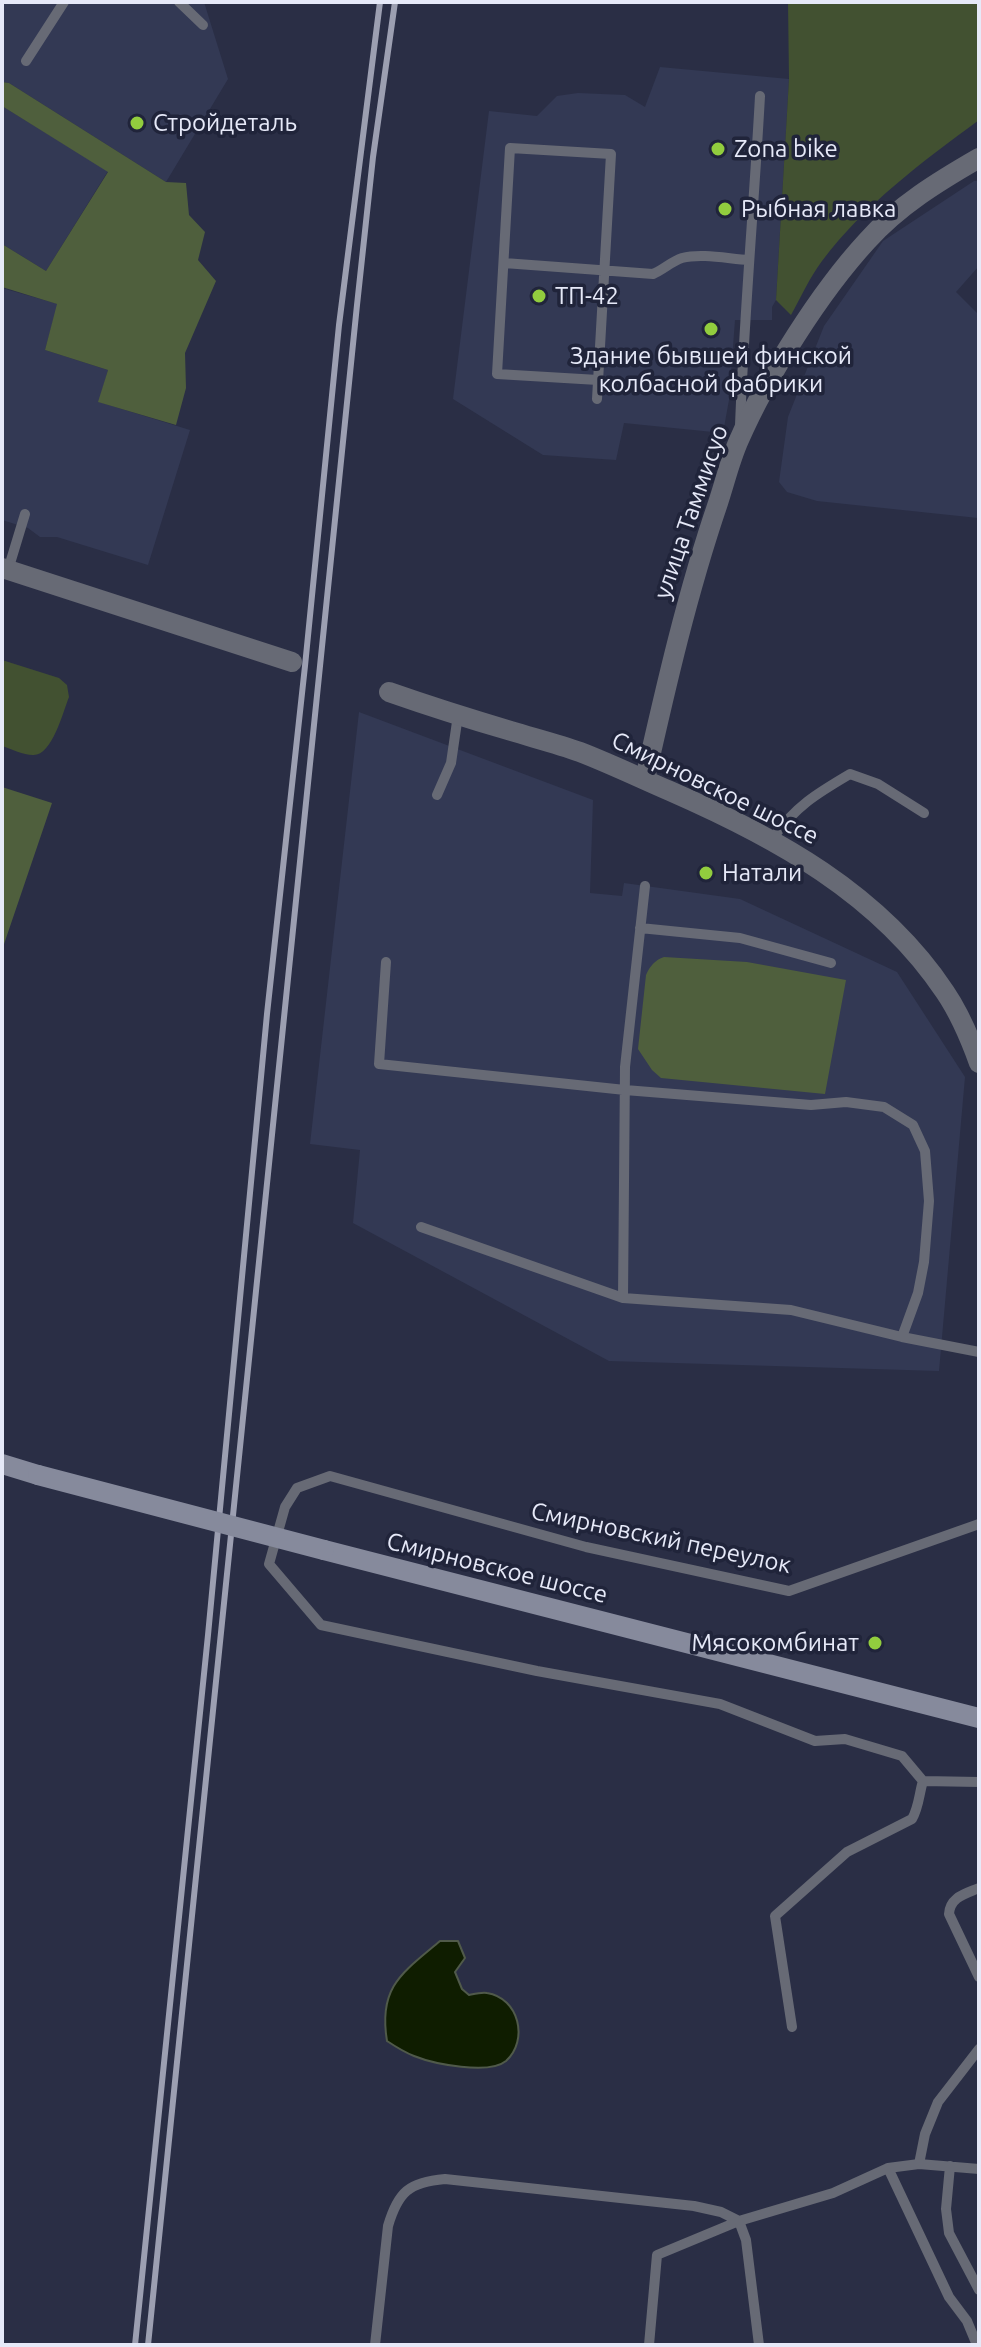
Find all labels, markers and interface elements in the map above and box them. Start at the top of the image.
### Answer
place label: Стройдеталь [153,109,297,137]
marker: Стройдеталь [128,114,146,132]
place label: Zona bike [734,135,838,163]
marker: Zona bike [709,140,727,158]
place label: Рыбная лавка [741,195,896,223]
marker: Рыбная лавка [716,200,734,218]
place label: ТП-42 [555,282,619,310]
marker: ТП-42 [530,287,548,305]
marker: Здание бывшей финской колбасной фабрики [702,320,720,338]
place label: Здание бывшей финской колбасной фабрики [570,342,852,398]
street label: улица Таммисуо [648,421,734,603]
street label: Смирновское шоссе [607,725,823,851]
place label: Натали [722,859,802,887]
marker: Натали [697,864,715,882]
street label: Смирновский переулок [528,1496,794,1580]
street label: Смирновское шоссе [384,1527,610,1609]
place label: Мясокомбинат [691,1629,859,1657]
marker: Мясокомбинат [866,1634,884,1652]

